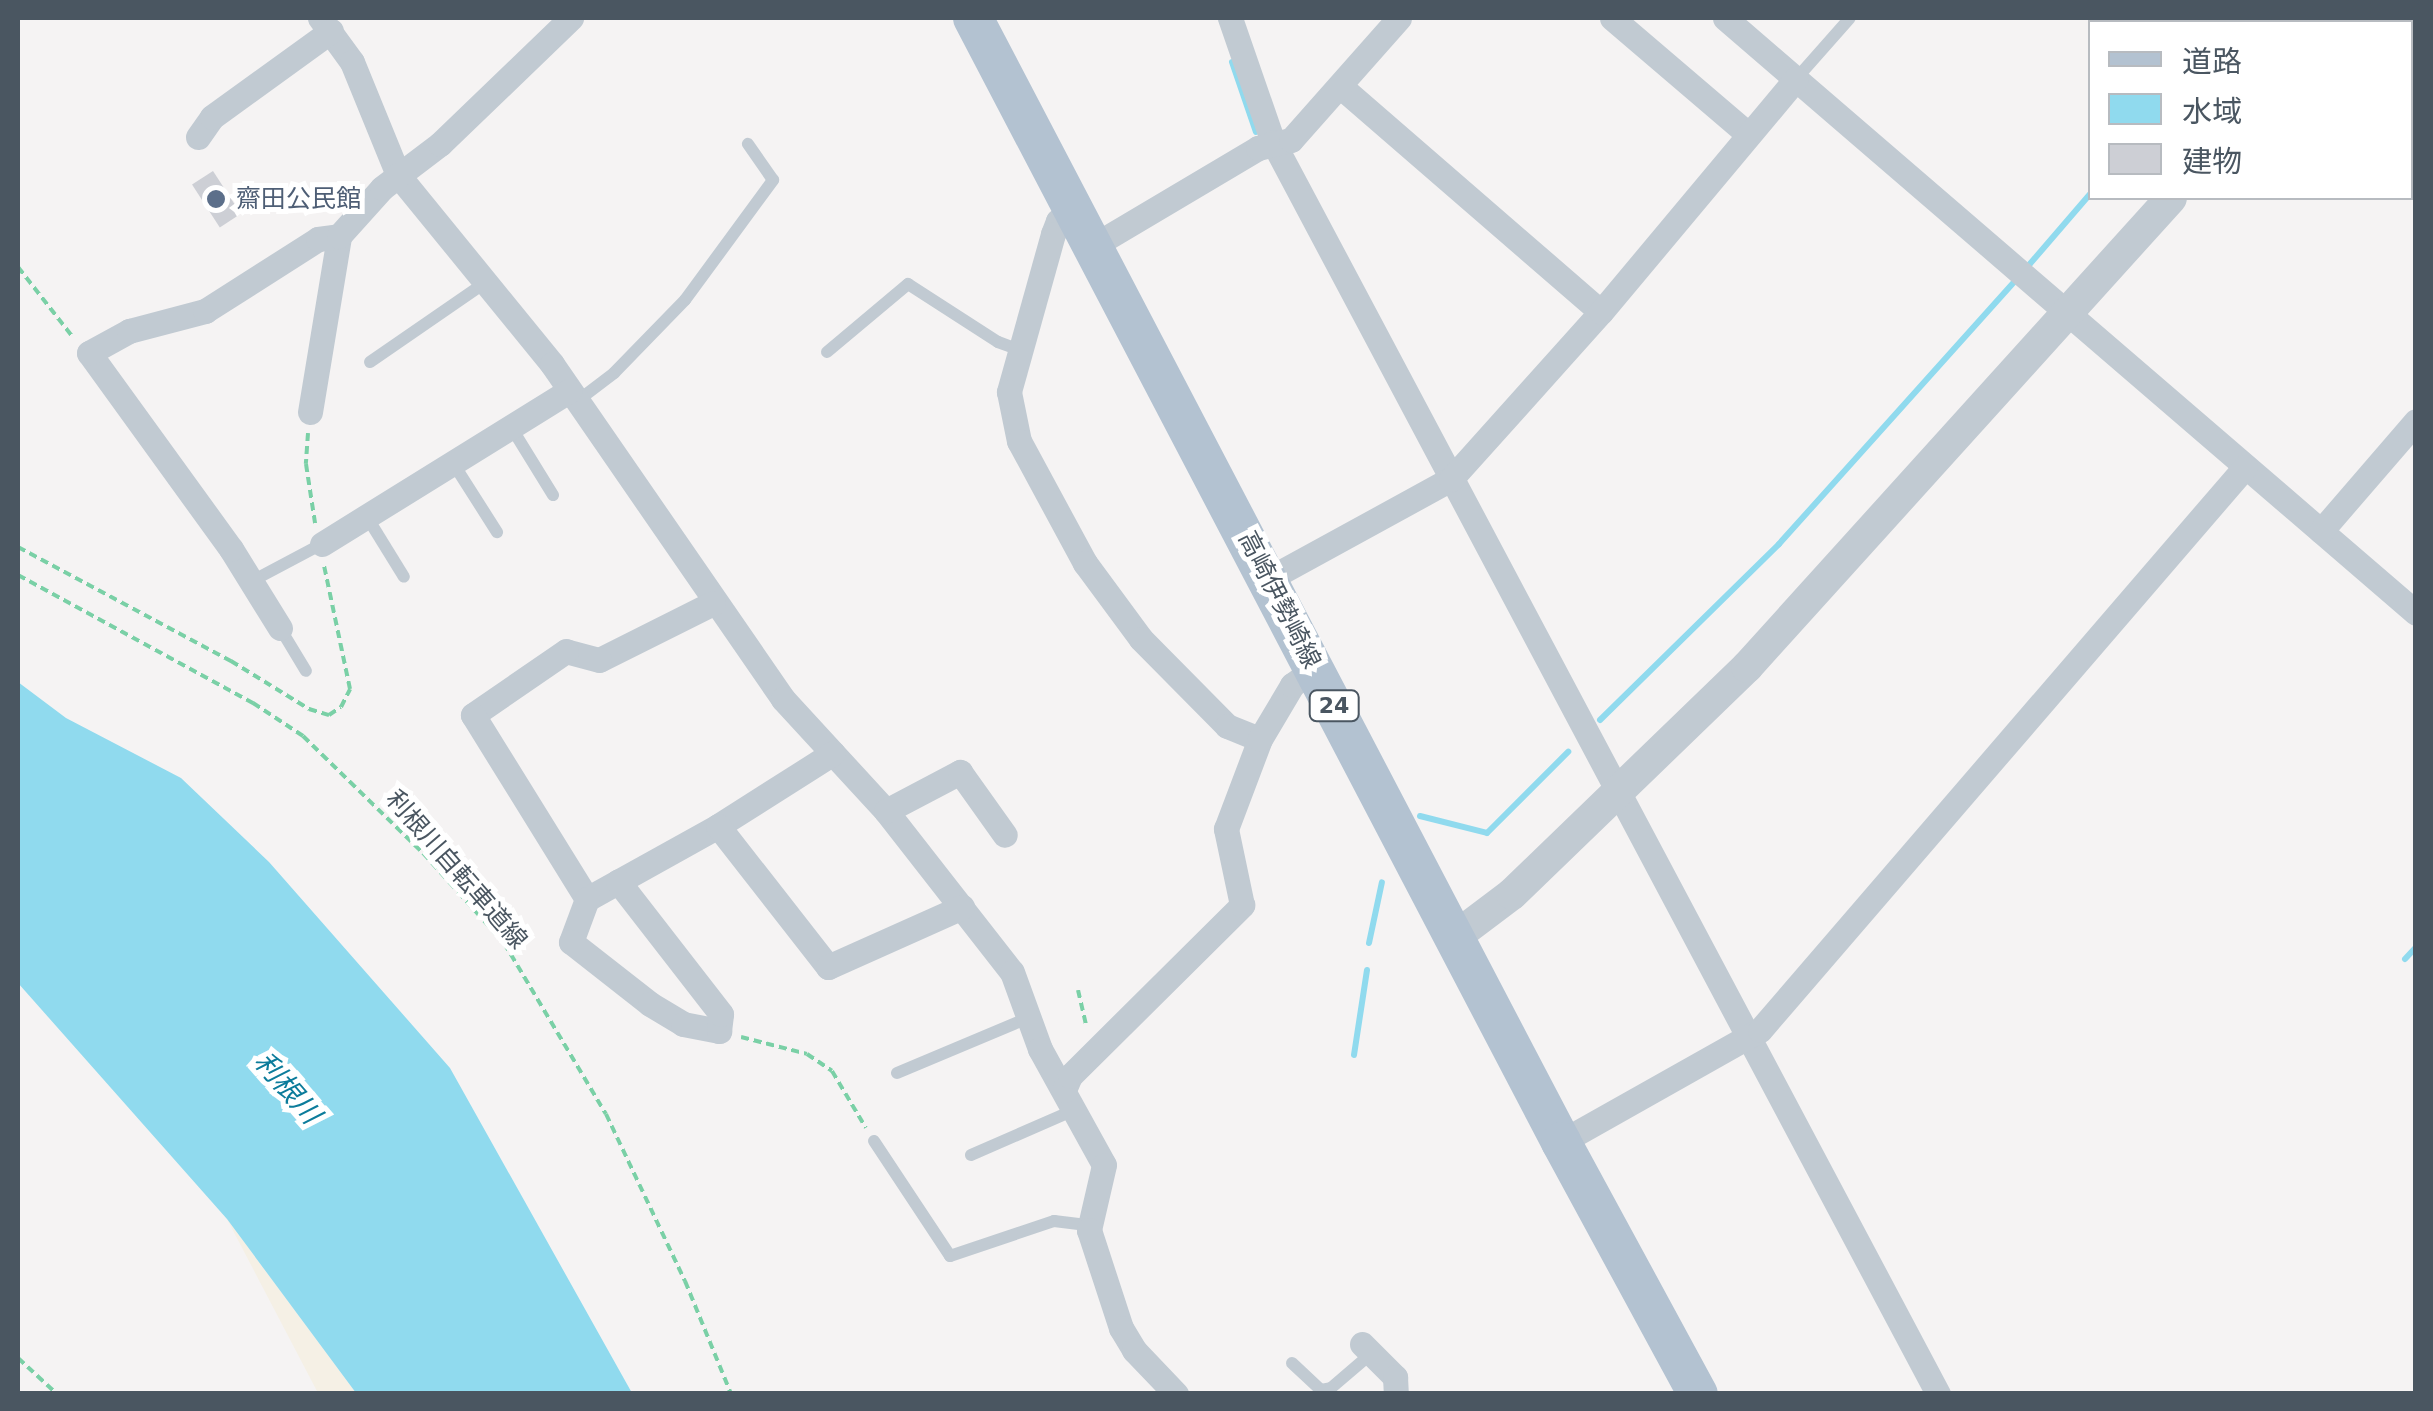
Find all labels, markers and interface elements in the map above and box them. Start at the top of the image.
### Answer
legend [2088,20,2413,200]
text: 道路 [2182,44,2242,79]
text: 水域 [2182,94,2242,129]
text: 建物 [2182,144,2242,179]
place label: 齋田公民館 [236,184,361,214]
marker: 齋田公民館 [205,188,227,210]
street label: 高崎伊勢崎線 [1232,526,1326,674]
road number: 24 [1306,689,1362,723]
street label: 利根川自転車道線 [379,785,533,955]
water label: 利根川 [247,1045,327,1131]

